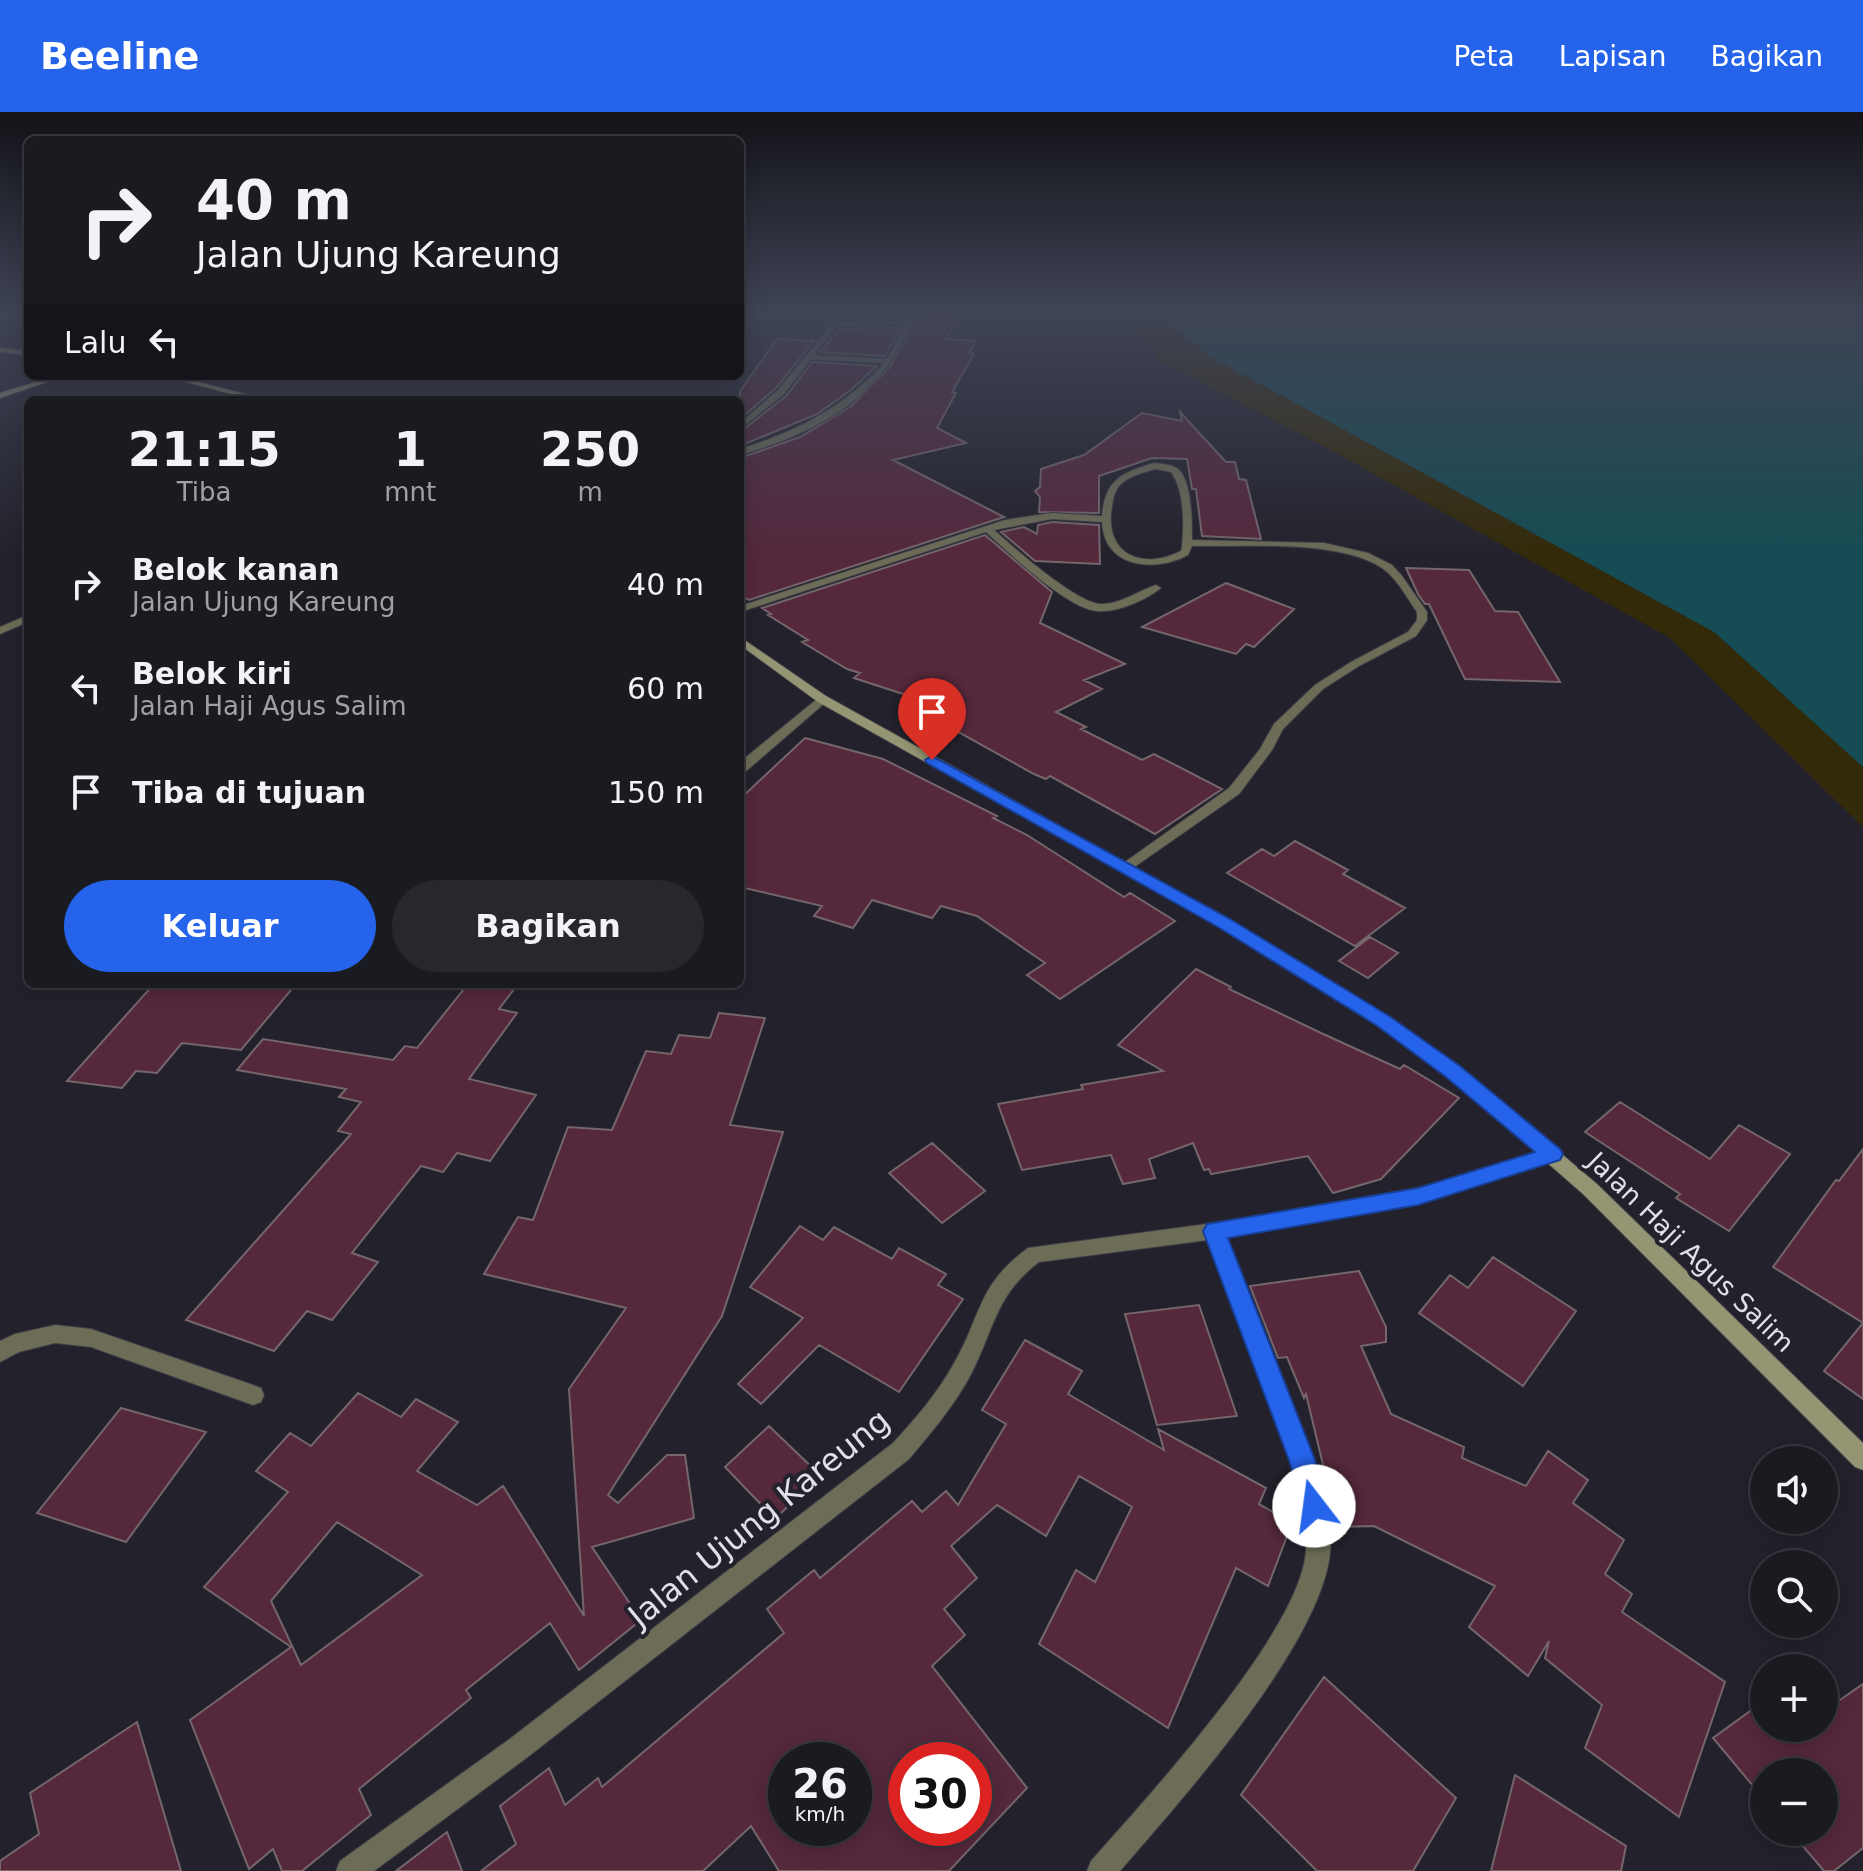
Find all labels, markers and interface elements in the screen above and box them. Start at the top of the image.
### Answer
text: Beeline [40,34,199,78]
text: Peta [1453,40,1515,73]
text: Lapisan [1559,40,1666,73]
text: Bagikan [1710,40,1823,73]
text: 40 m [196,167,352,232]
icon: right [64,168,168,272]
text: Jalan Ujung Kareung [196,234,561,275]
icon: left [142,320,186,364]
text: Lalu [64,325,126,360]
text: 21:15 [128,421,281,477]
text: 1 [394,421,427,477]
text: 250 [540,421,640,477]
text: Tiba [177,477,232,507]
text: mnt [384,477,436,507]
text: m [577,477,603,507]
text: Belok kanan [132,552,340,587]
icon: right [64,562,108,606]
text: 40 m [627,567,704,602]
text: Jalan Ujung Kareung [132,587,396,617]
text: Belok kiri [132,656,292,691]
icon: left [64,666,108,710]
text: 60 m [627,671,704,706]
pin [898,678,966,760]
icon: arrive [910,690,954,734]
text: Jalan Haji Agus Salim [132,691,407,721]
icon: arrive [64,770,108,814]
text: Tiba di tujuan [132,775,366,810]
text: 150 m [608,775,704,810]
button: Keluar [64,880,376,972]
button: Bagikan [392,880,704,972]
street label: Jalan Haji Agus Salim [1580,1144,1800,1358]
street label: Jalan Ujung Kareung [619,1401,897,1636]
map controls [1750,1446,1838,1846]
button: sound [1750,1446,1838,1534]
position arrow [1272,1464,1356,1548]
button: search [1750,1550,1838,1638]
button: + [1750,1654,1838,1742]
speed limit sign: 30 [888,1742,992,1846]
button: − [1750,1758,1838,1846]
text: 26 [792,1761,848,1807]
text: km/h [795,1802,845,1826]

